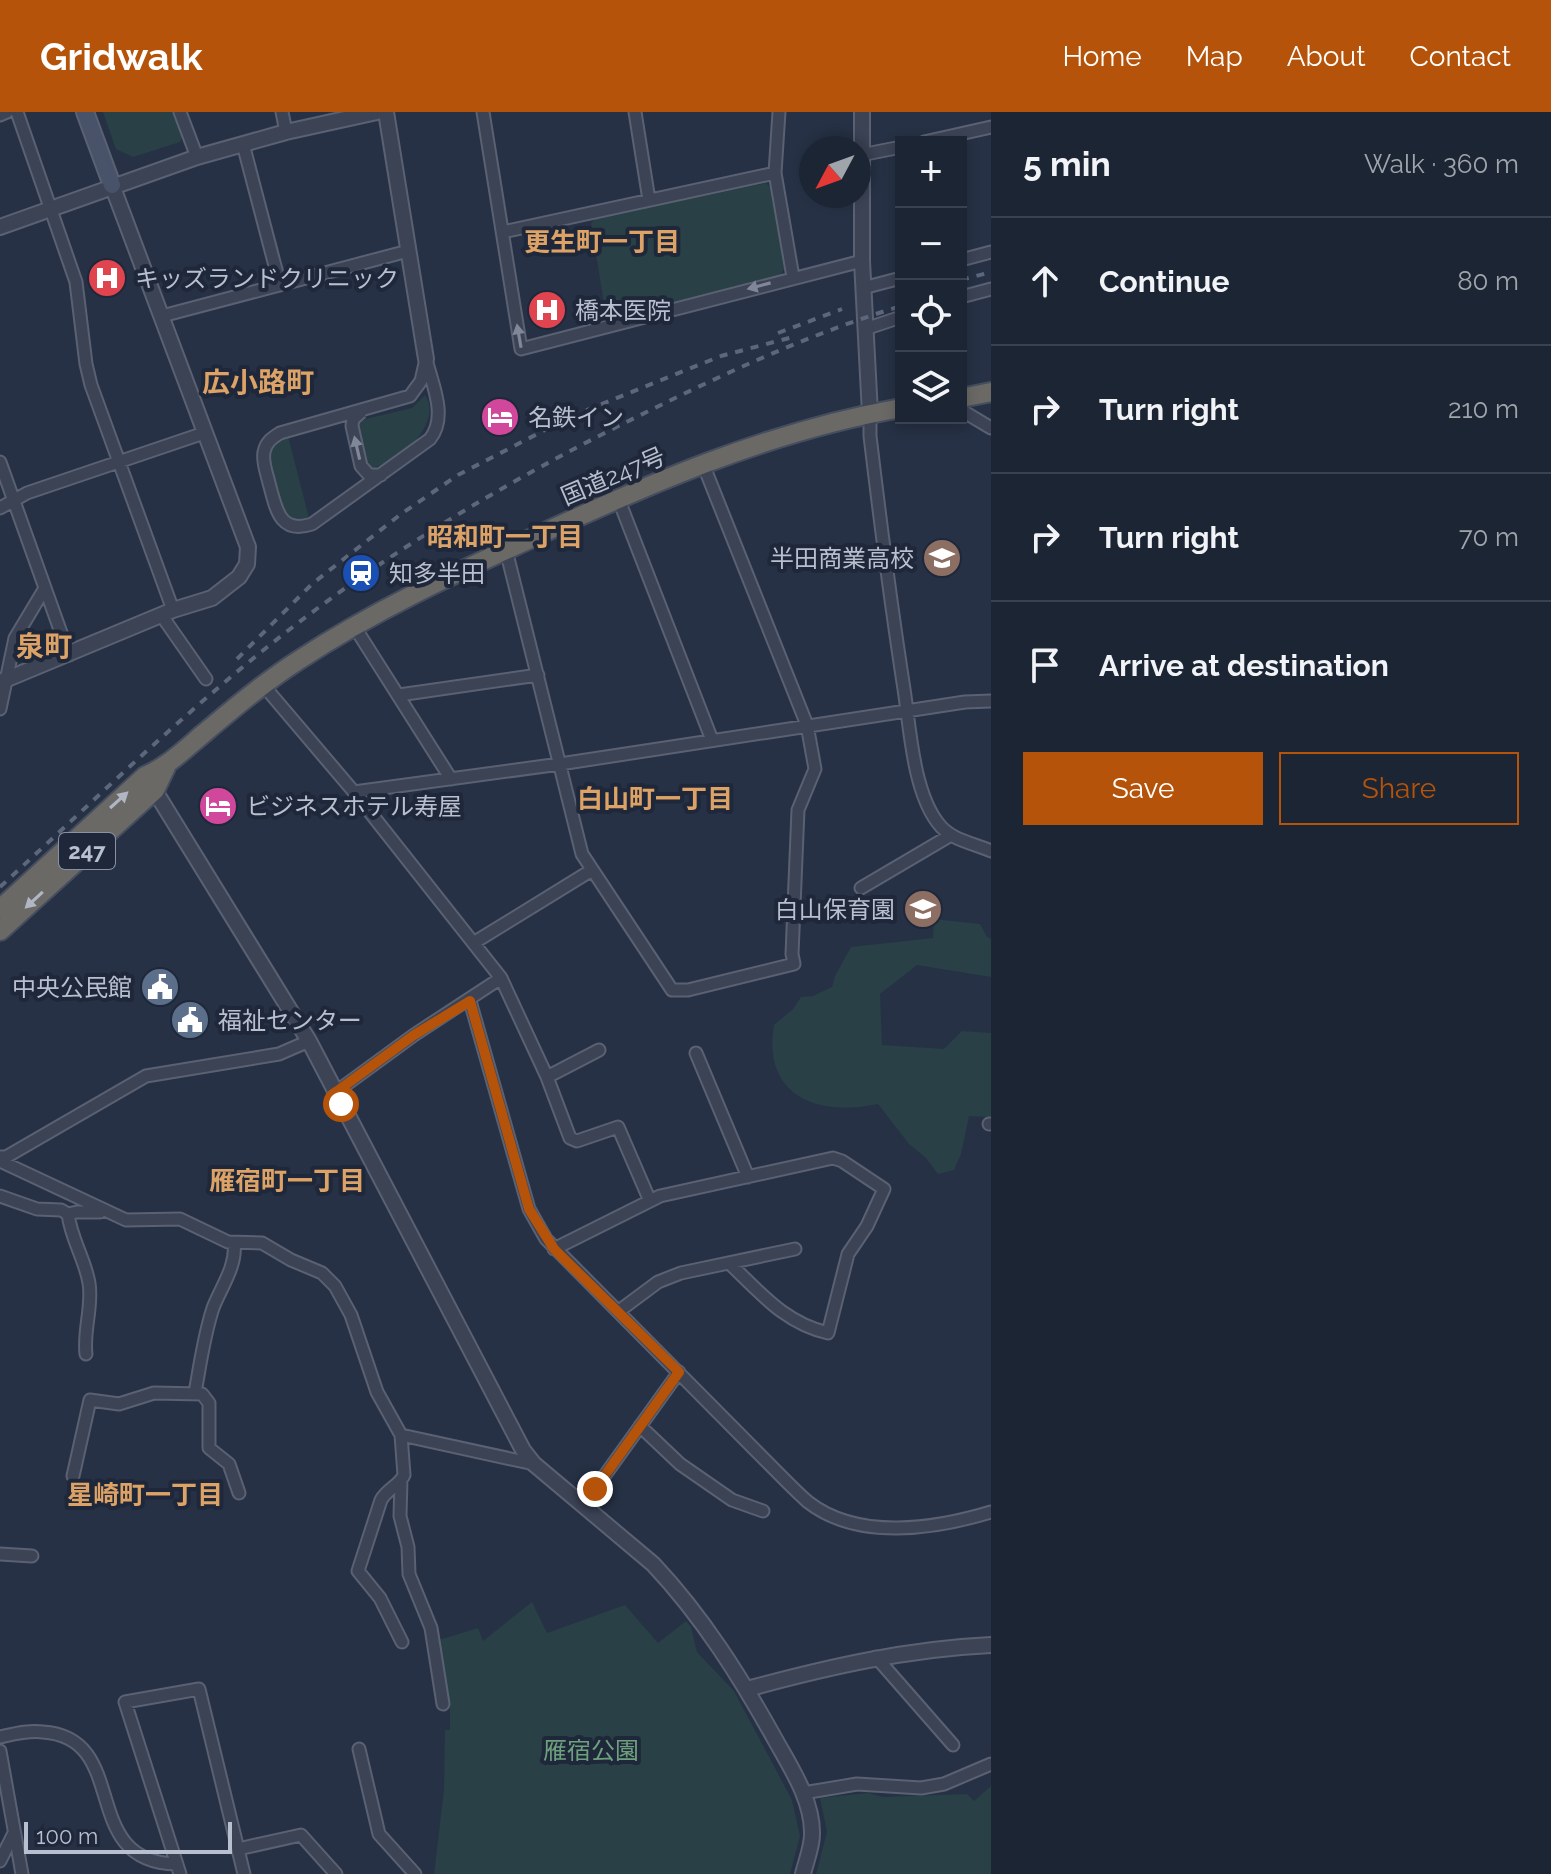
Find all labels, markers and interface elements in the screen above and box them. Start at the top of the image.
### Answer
text: Gridwalk [40,34,203,79]
text: Home [1062,40,1142,73]
text: Map [1186,40,1243,73]
text: About [1287,40,1366,73]
text: Contact [1410,40,1511,73]
north arrow [799,136,871,208]
map controls [895,136,967,424]
button: + [895,136,967,208]
text: 5 min [1023,144,1111,184]
text: Walk · 360 m [1364,149,1519,179]
button: − [895,208,967,280]
district label: 更生町一丁目 [524,227,680,257]
hospital icon: キッズランドクリニック [86,257,128,299]
icon: ahead [1023,259,1067,303]
place label: キッズランドクリニック [135,264,399,293]
text: Continue [1099,264,1230,299]
text: 80 m [1457,266,1519,296]
button: locate [895,280,967,352]
one-way arrow [747,281,772,293]
hospital icon: 橋本医院 [526,289,568,331]
place label: 橋本医院 [575,296,671,325]
one-way arrow [513,323,525,348]
button: layers [895,352,967,424]
district label: 広小路町 [202,366,314,399]
icon: right [1023,387,1067,431]
text: Turn right [1099,392,1239,427]
text: 210 m [1448,394,1519,424]
hotel icon: 名鉄イン [479,396,521,438]
place label: 名鉄イン [528,403,624,432]
one-way arrow [350,435,363,460]
street label: 国道247号 [557,441,669,511]
icon: right [1023,515,1067,559]
text: Turn right [1099,520,1239,555]
district label: 昭和町一丁目 [427,522,583,552]
text: 70 m [1459,522,1519,552]
school or university icon: 半田商業高校 [921,537,963,579]
place label: 半田商業高校 [770,544,914,573]
station icon: 知多半田 [340,552,382,594]
place label: 知多半田 [389,559,485,588]
district label: 泉町 [16,630,72,663]
icon: arrive [1023,643,1067,687]
text: Arrive at destination [1099,648,1389,683]
button: Save [1023,752,1263,825]
button: Share [1279,752,1519,825]
district label: 白山町一丁目 [577,784,733,814]
hotel icon: ビジネスホテル寿屋 [197,785,239,827]
one-way arrow [110,791,129,809]
place label: ビジネスホテル寿屋 [246,792,462,821]
road number: 247 [59,833,115,869]
school or university icon: 白山保育園 [902,888,944,930]
one-way arrow [24,891,43,909]
place label: 白山保育園 [775,895,895,924]
public building icon: 中央公民館 [139,966,181,1008]
place label: 中央公民館 [12,973,132,1002]
public building icon: 福祉センター [169,999,211,1041]
place label: 福祉センター [218,1006,362,1035]
route start [323,1086,359,1122]
district label: 雁宿町一丁目 [209,1166,365,1196]
route end [577,1471,613,1507]
district label: 星崎町一丁目 [67,1480,223,1510]
park label: 雁宿公園 [543,1736,639,1765]
scale bar [24,1818,232,1854]
text: 100 m [36,1823,98,1849]

